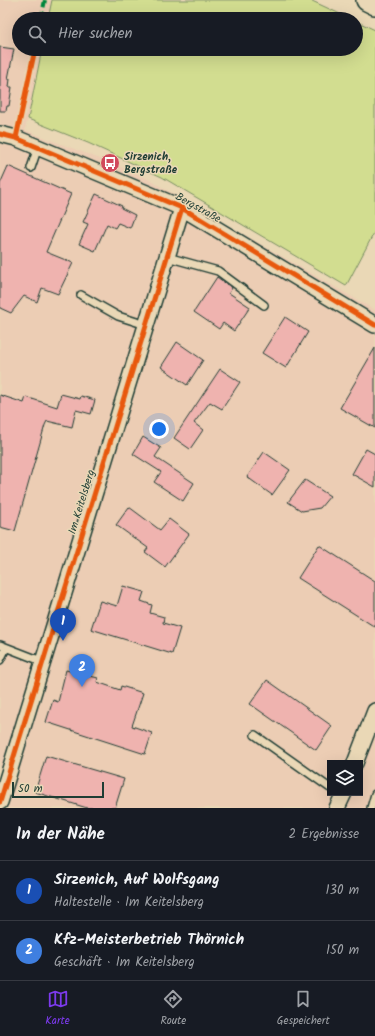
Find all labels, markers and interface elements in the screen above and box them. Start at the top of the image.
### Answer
search box [12,12,363,56]
text: Hier suchen [58,22,132,46]
icon: search [26,23,48,45]
place label: Sirzenich, Bergstraße [124,148,178,179]
bus stop icon: Sirzenich, Bergstraße [99,152,121,174]
street label: Bergstraße [172,188,224,228]
your location [149,419,169,439]
street label: Im Keitelsberg [64,467,100,537]
pin: 1 [50,608,76,641]
pin: 2 [69,654,95,687]
map controls [327,760,363,796]
button: layers [327,760,363,796]
scale bar [12,780,104,799]
text: 50 m [18,780,43,798]
text: In der Nähe [16,821,105,848]
text: 2 Ergebnisse [289,824,359,845]
text: Sirzenich, Auf Wolfsgang [54,868,219,892]
text: 1 [27,880,31,901]
text: 130 m [325,880,359,901]
text: Haltestelle · Im Keitelsberg [54,892,204,913]
text: Kfz-Meisterbetrieb Thörnich [54,928,244,952]
text: 2 [25,940,33,961]
text: 150 m [326,940,359,961]
text: Geschäft · Im Keitelsberg [54,952,195,973]
tab: Karte [45,988,70,1030]
tab: Route [160,988,186,1030]
tab: Gespeichert [277,988,330,1030]

